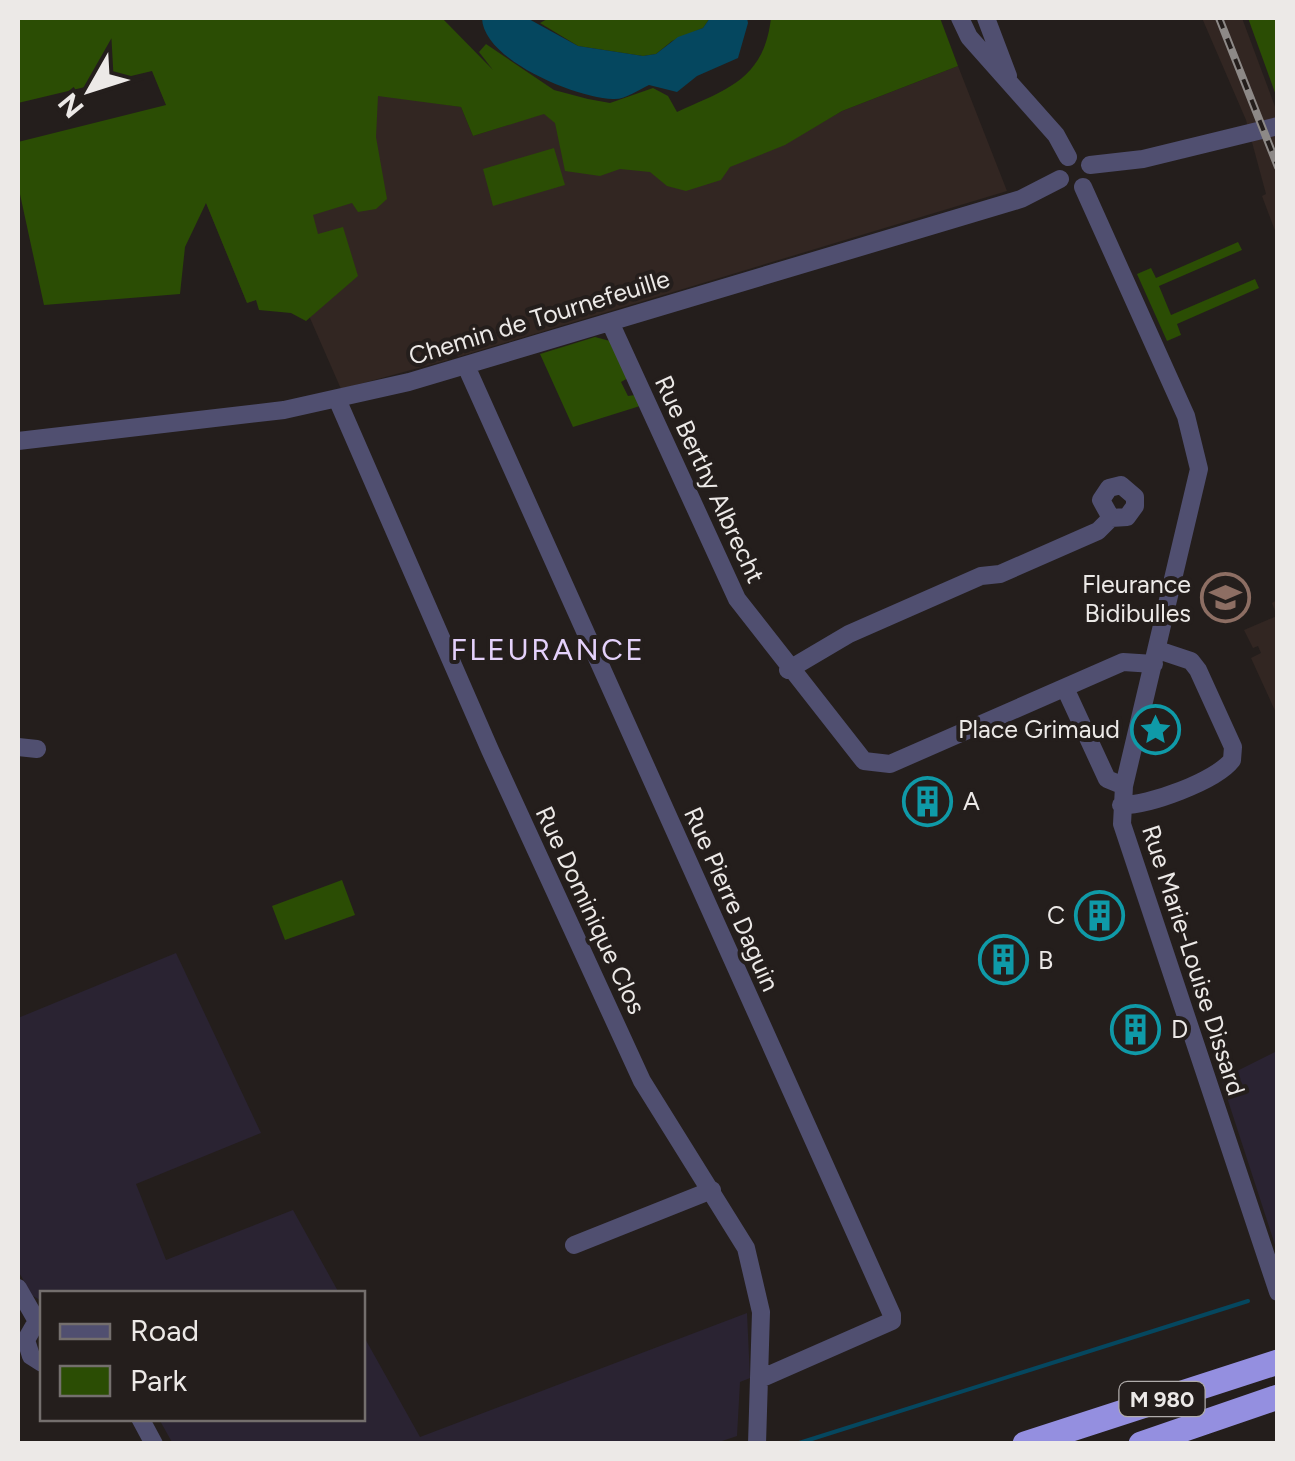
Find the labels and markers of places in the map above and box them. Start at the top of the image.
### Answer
place label: Fleurance Bidibulles [1082,569,1191,628]
school or university icon: Fleurance Bidibulles [1200,572,1252,624]
place icon: Place Grimaud [1129,703,1181,755]
place label: Place Grimaud [958,714,1120,744]
building icon: A [902,775,954,827]
place label: A [963,786,980,816]
building icon: C [1074,889,1126,941]
place label: C [1047,900,1065,930]
building icon: B [977,934,1029,986]
place label: B [1038,945,1053,975]
building icon: D [1110,1003,1162,1055]
place label: D [1171,1014,1188,1044]

